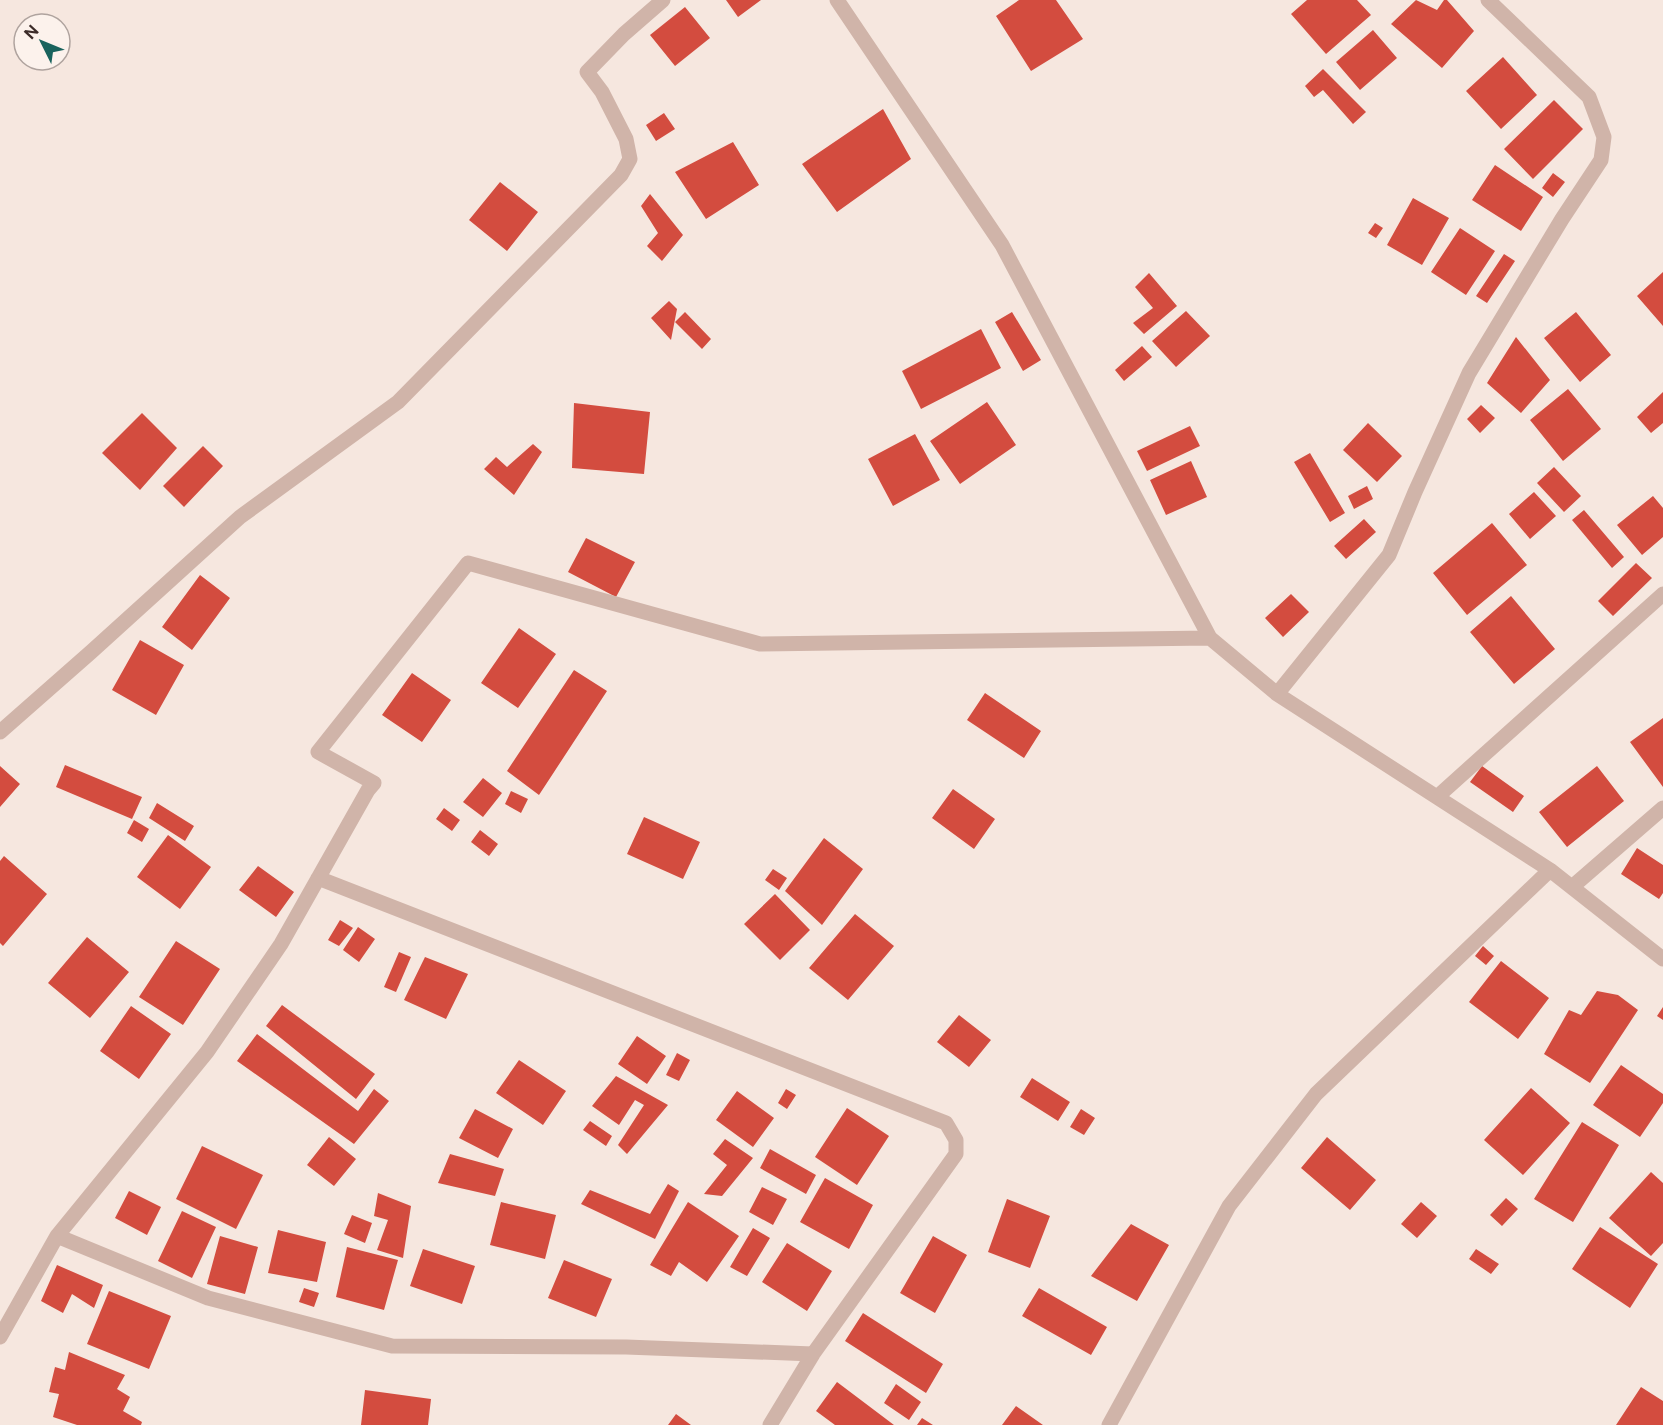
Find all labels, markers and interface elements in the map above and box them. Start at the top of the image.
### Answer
north arrow [12,12,72,72]
text: N [20,21,43,43]

